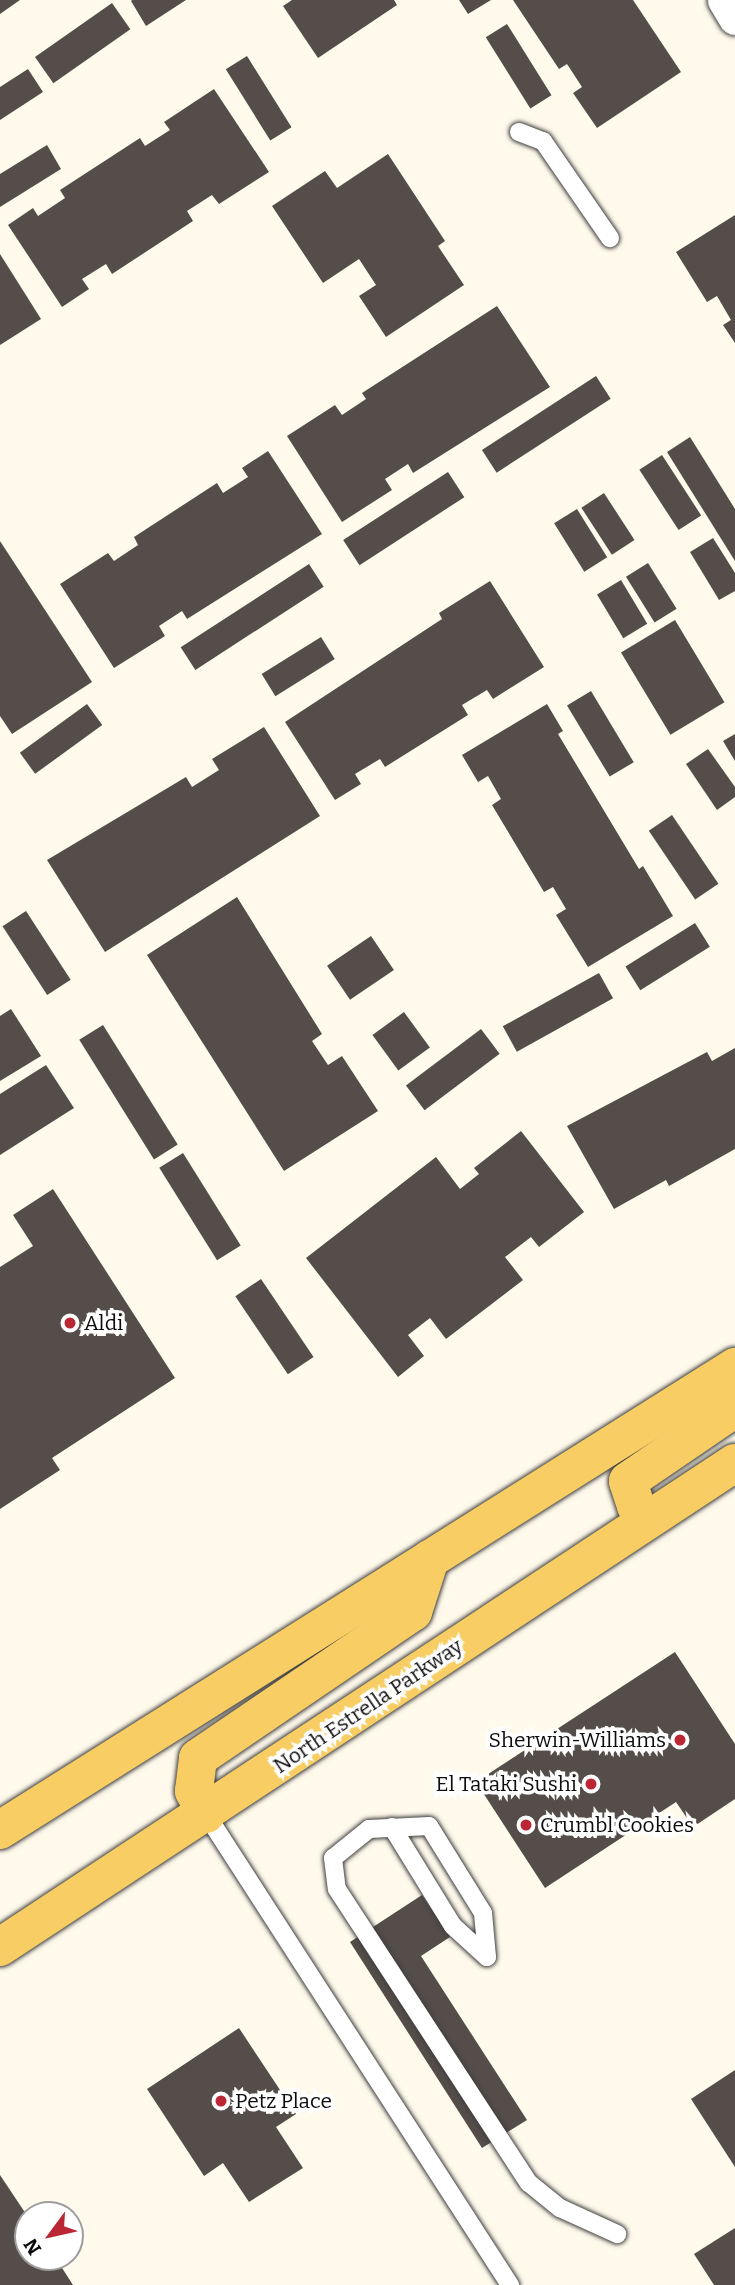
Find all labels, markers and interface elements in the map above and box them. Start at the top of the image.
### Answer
place label: Aldi [84,1310,123,1336]
marker: Aldi [62,1315,78,1331]
street label: North Estrella Parkway [269,1633,467,1779]
place label: Sherwin-Williams [488,1727,666,1753]
marker: Sherwin-Williams [672,1732,688,1748]
place label: El Tataki Sushi [436,1771,577,1797]
marker: El Tataki Sushi [583,1776,599,1792]
place label: Crumbl Cookies [540,1812,694,1838]
marker: Crumbl Cookies [518,1817,534,1833]
place label: Petz Place [235,2088,332,2114]
marker: Petz Place [213,2093,229,2109]
north arrow [14,2201,84,2271]
text: N [19,2234,46,2259]

